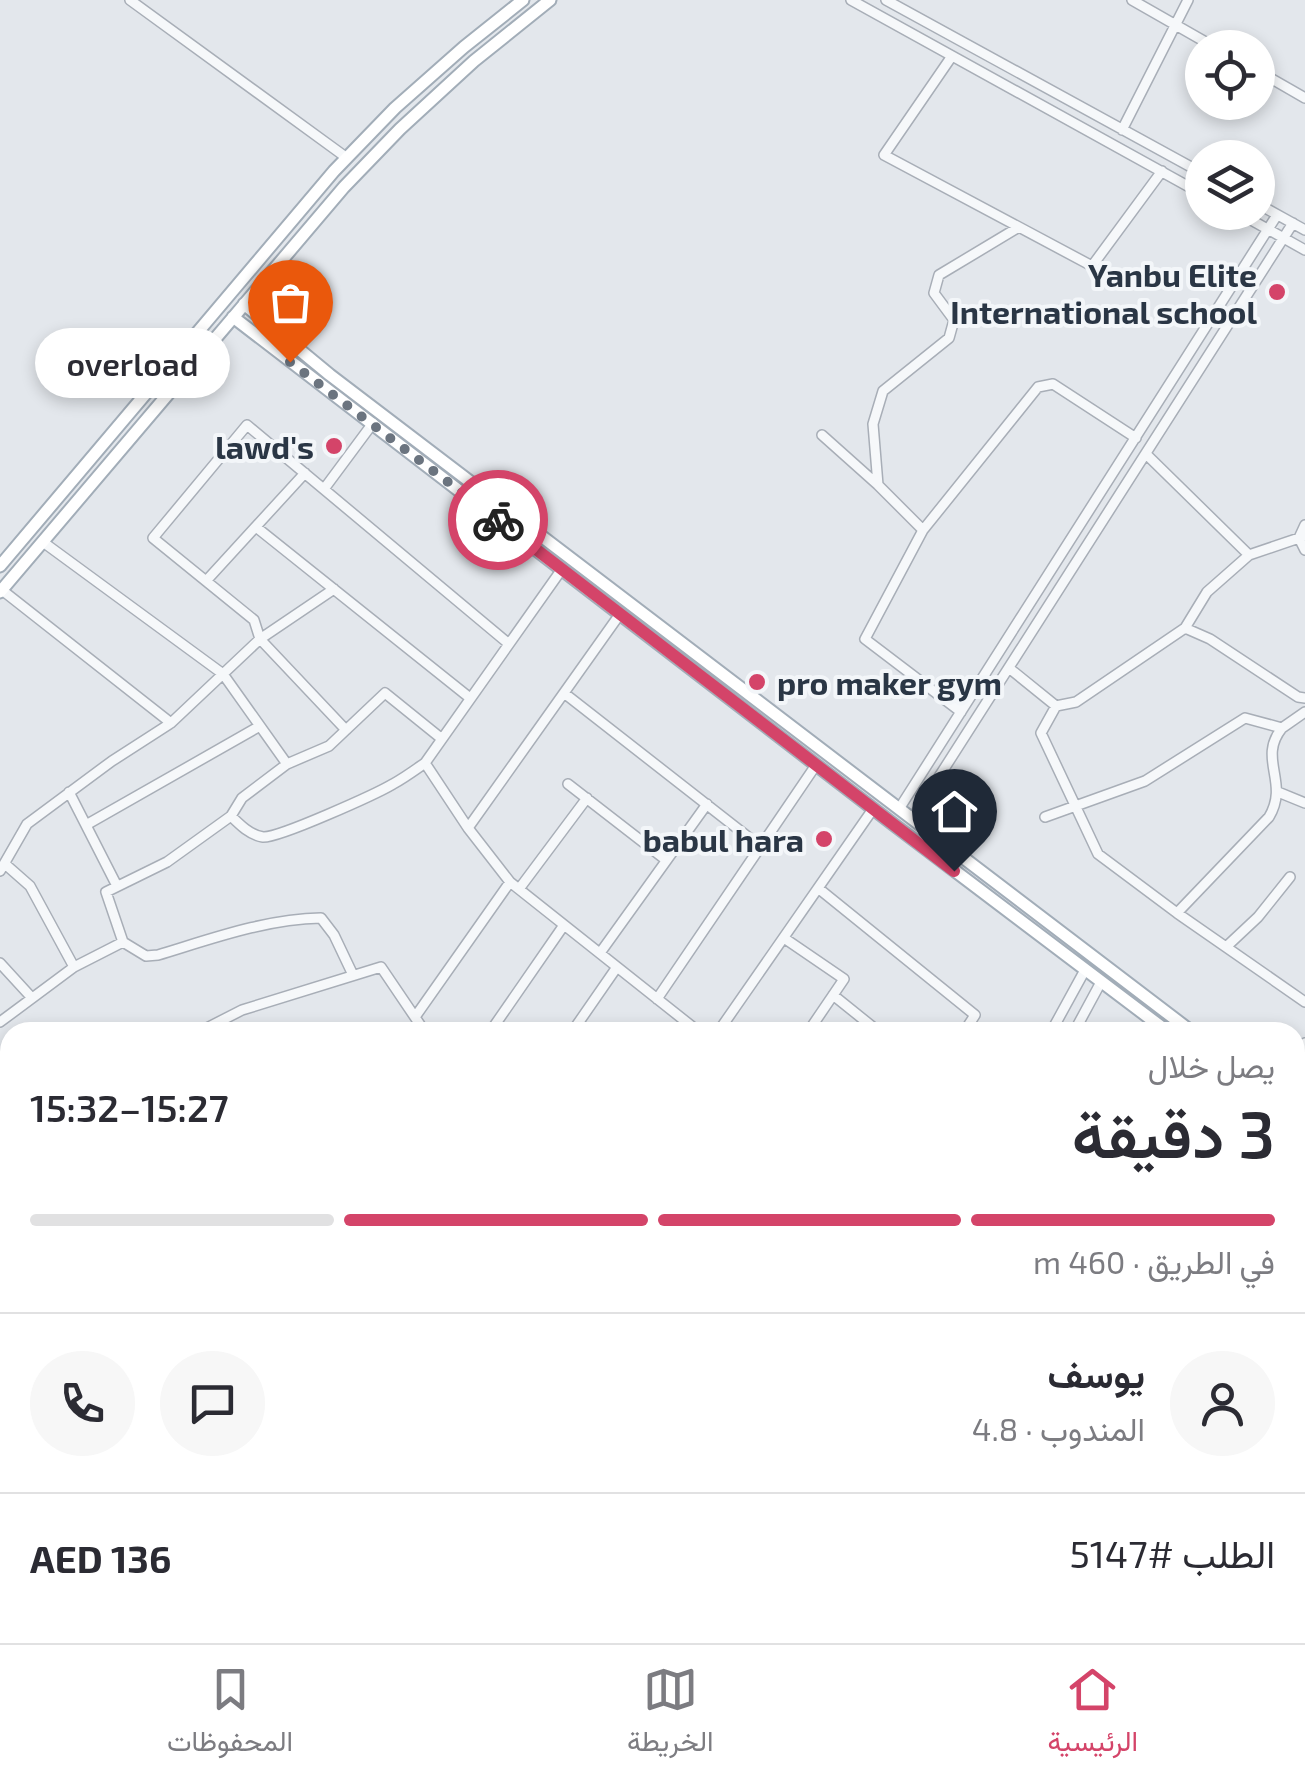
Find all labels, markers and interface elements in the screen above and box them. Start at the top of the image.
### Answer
map controls [1185,30,1275,230]
button: locate [1185,30,1275,120]
button: layers [1185,140,1275,230]
place label: Yanbu Elite International school [950,255,1257,330]
pin [248,260,333,363]
icon: bag [263,275,318,330]
marker: Yanbu Elite International school [1266,281,1288,303]
callout: overload [35,327,230,397]
text: overload [66,344,199,382]
place label: lawd's [215,427,314,465]
marker: lawd's [323,435,345,457]
courier [448,470,548,570]
icon: bike [471,493,526,548]
place label: pro maker gym [777,663,1002,702]
marker: pro maker gym [746,671,768,693]
pin [912,769,997,872]
icon: home [927,784,982,839]
place label: babul hara [643,820,804,858]
marker: babul hara [813,828,835,850]
text: يصل خلال [1148,1046,1275,1084]
text: 15:27–15:32 [30,1084,229,1130]
text: 3 دقيقة [1072,1093,1275,1171]
text: في الطريق · 460 m [1033,1242,1275,1280]
text: يوسف [1048,1350,1145,1396]
button: phone [30,1351,135,1456]
button: chat [160,1351,265,1456]
button: person [1170,1351,1275,1456]
text: المندوب · 4.8 [972,1409,1145,1447]
text: الطلب #5147 [1069,1530,1275,1576]
text: AED 136 [30,1535,171,1581]
tab: المحفوظات [167,1662,293,1766]
tab: الخريطة [627,1662,714,1766]
tab: الرئيسية [1048,1662,1138,1766]

